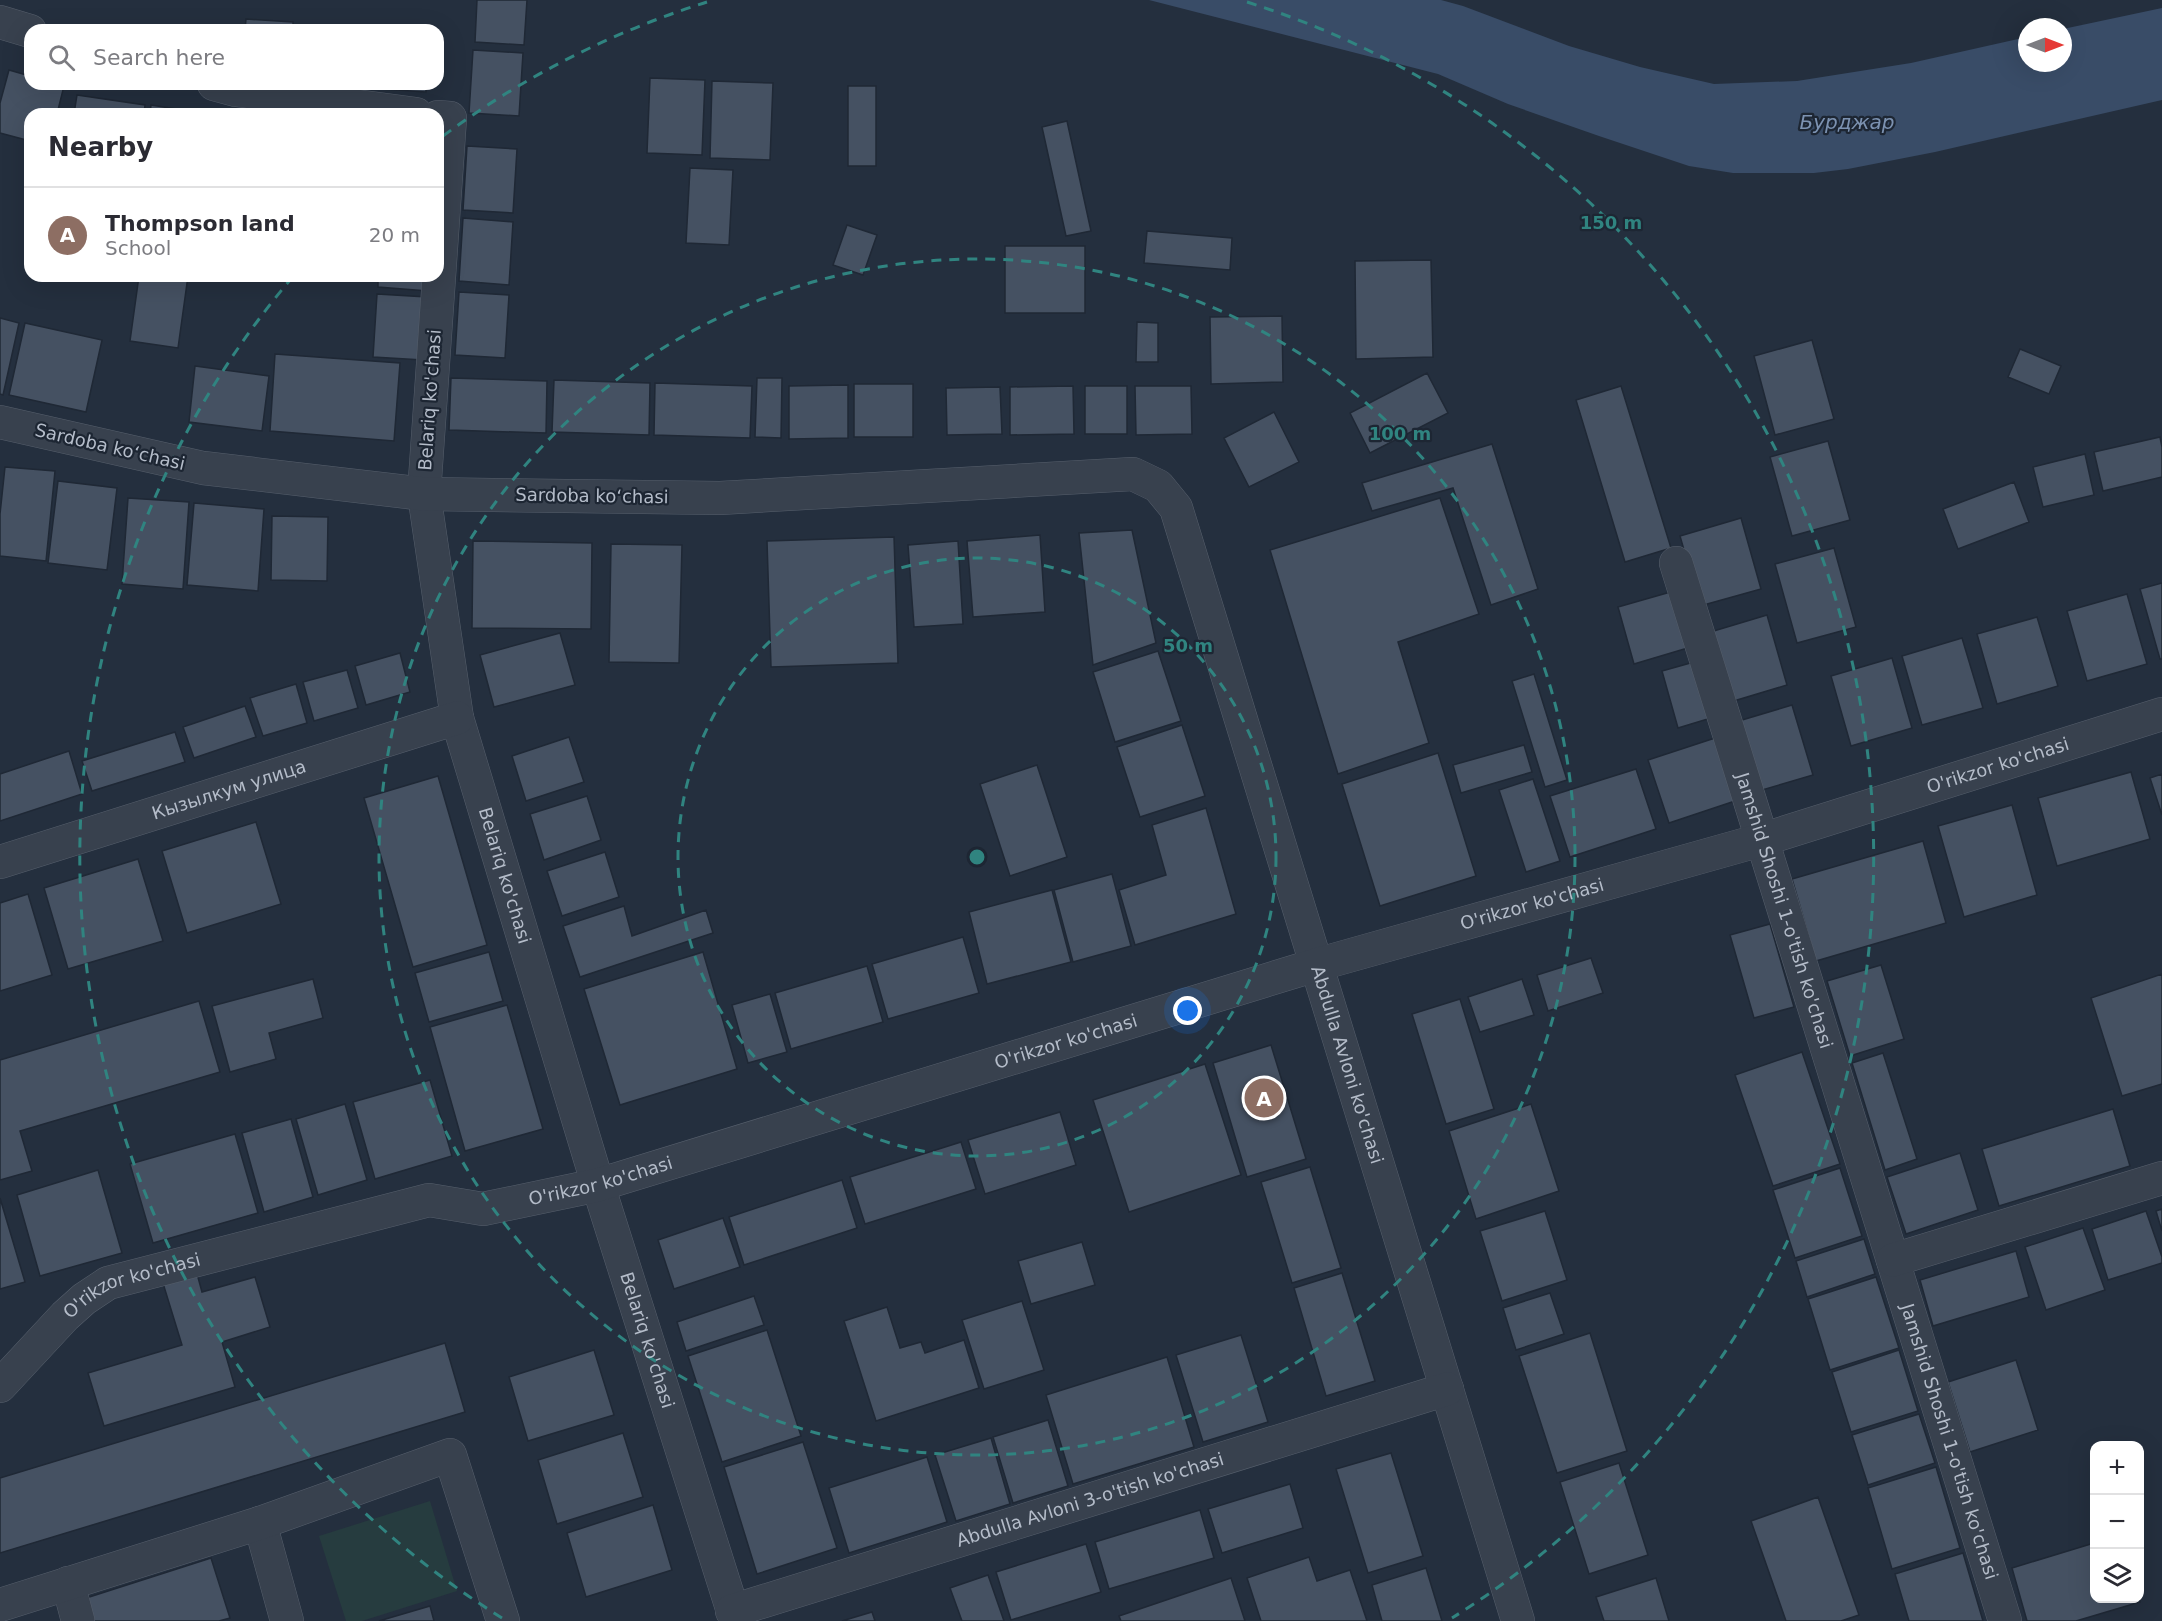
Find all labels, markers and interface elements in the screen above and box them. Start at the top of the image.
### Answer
north arrow [2018,18,2072,72]
search box [24,24,444,90]
icon: search [45,41,78,74]
text: Search here [93,45,225,70]
water label: Бурджар [1799,110,1895,134]
text: Nearby [48,132,153,162]
text: Thompson land [105,211,295,236]
text: 150 m [1580,212,1642,233]
text: A [60,223,75,247]
text: 20 m [369,223,420,247]
text: School [105,236,171,260]
street label: Belariq ko'chasi [414,329,445,471]
street label: Sardoba koʻchasi [33,419,187,474]
text: 100 m [1369,423,1431,444]
street label: Sardoba koʻchasi [515,484,669,507]
text: 50 m [1163,635,1213,656]
street label: O'rikzor ko'chasi [1924,733,2071,797]
street label: Кызылкум улица [149,755,308,824]
street label: Jamshid Shoshi 1-o'tish ko'chasi [1732,769,1837,1051]
street label: Belariq ko'chasi [475,805,536,946]
centre of rings [967,847,987,867]
street label: O'rikzor ko'chasi [1458,874,1606,934]
street label: Abdulla Avloni ko'chasi [1307,963,1388,1166]
your location [1173,996,1202,1025]
street label: O'rikzor ko'chasi [992,1009,1140,1073]
pin: A [1244,1076,1284,1120]
street label: O'rikzor ko'chasi [527,1152,675,1209]
street label: O'rikzor ko'chasi [59,1249,203,1323]
street label: Belariq ko'chasi [616,1269,679,1411]
street label: Jamshid Shoshi 1-o'tish ko'chasi [1897,1300,2002,1582]
map controls [2090,1441,2144,1603]
button: + [2090,1441,2144,1495]
street label: Abdulla Avloni 3-o'tish ko'chasi [954,1448,1226,1551]
button: − [2090,1495,2144,1549]
button: layers [2090,1549,2144,1603]

